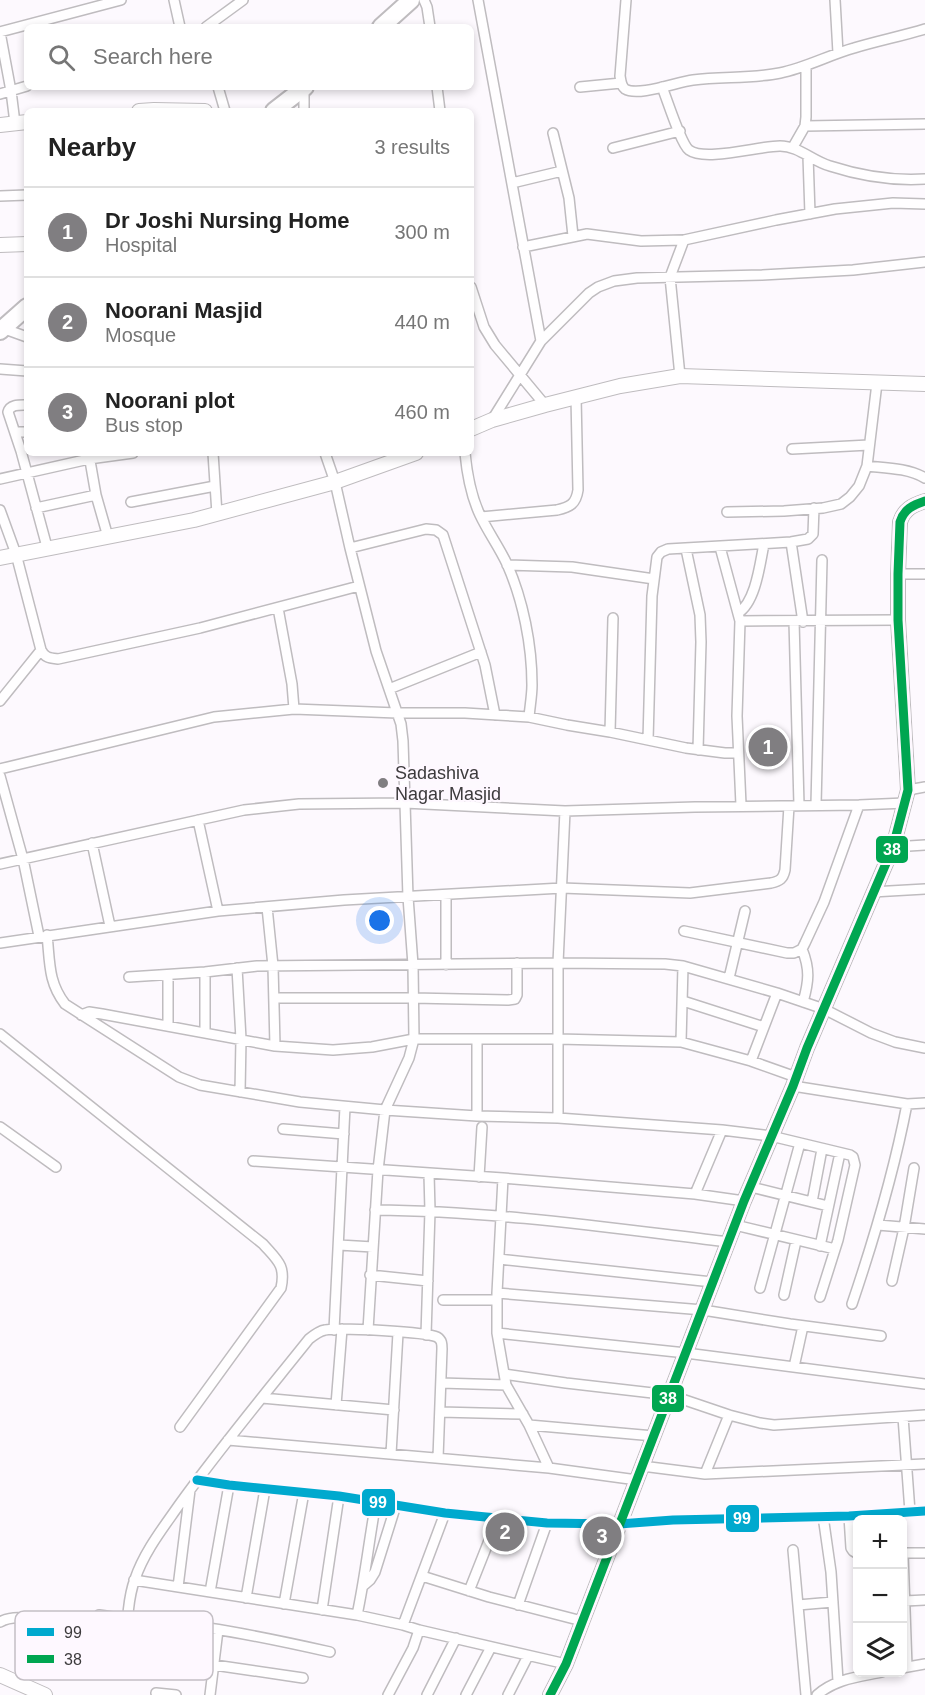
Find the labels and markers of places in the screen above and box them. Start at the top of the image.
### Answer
pin: 1 [748,724,788,770]
place label: Sadashiva Nagar Masjid [395,763,501,804]
marker: Sadashiva Nagar Masjid [376,776,390,790]
pin: 2 [486,1510,524,1555]
pin: 3 [582,1514,622,1558]

